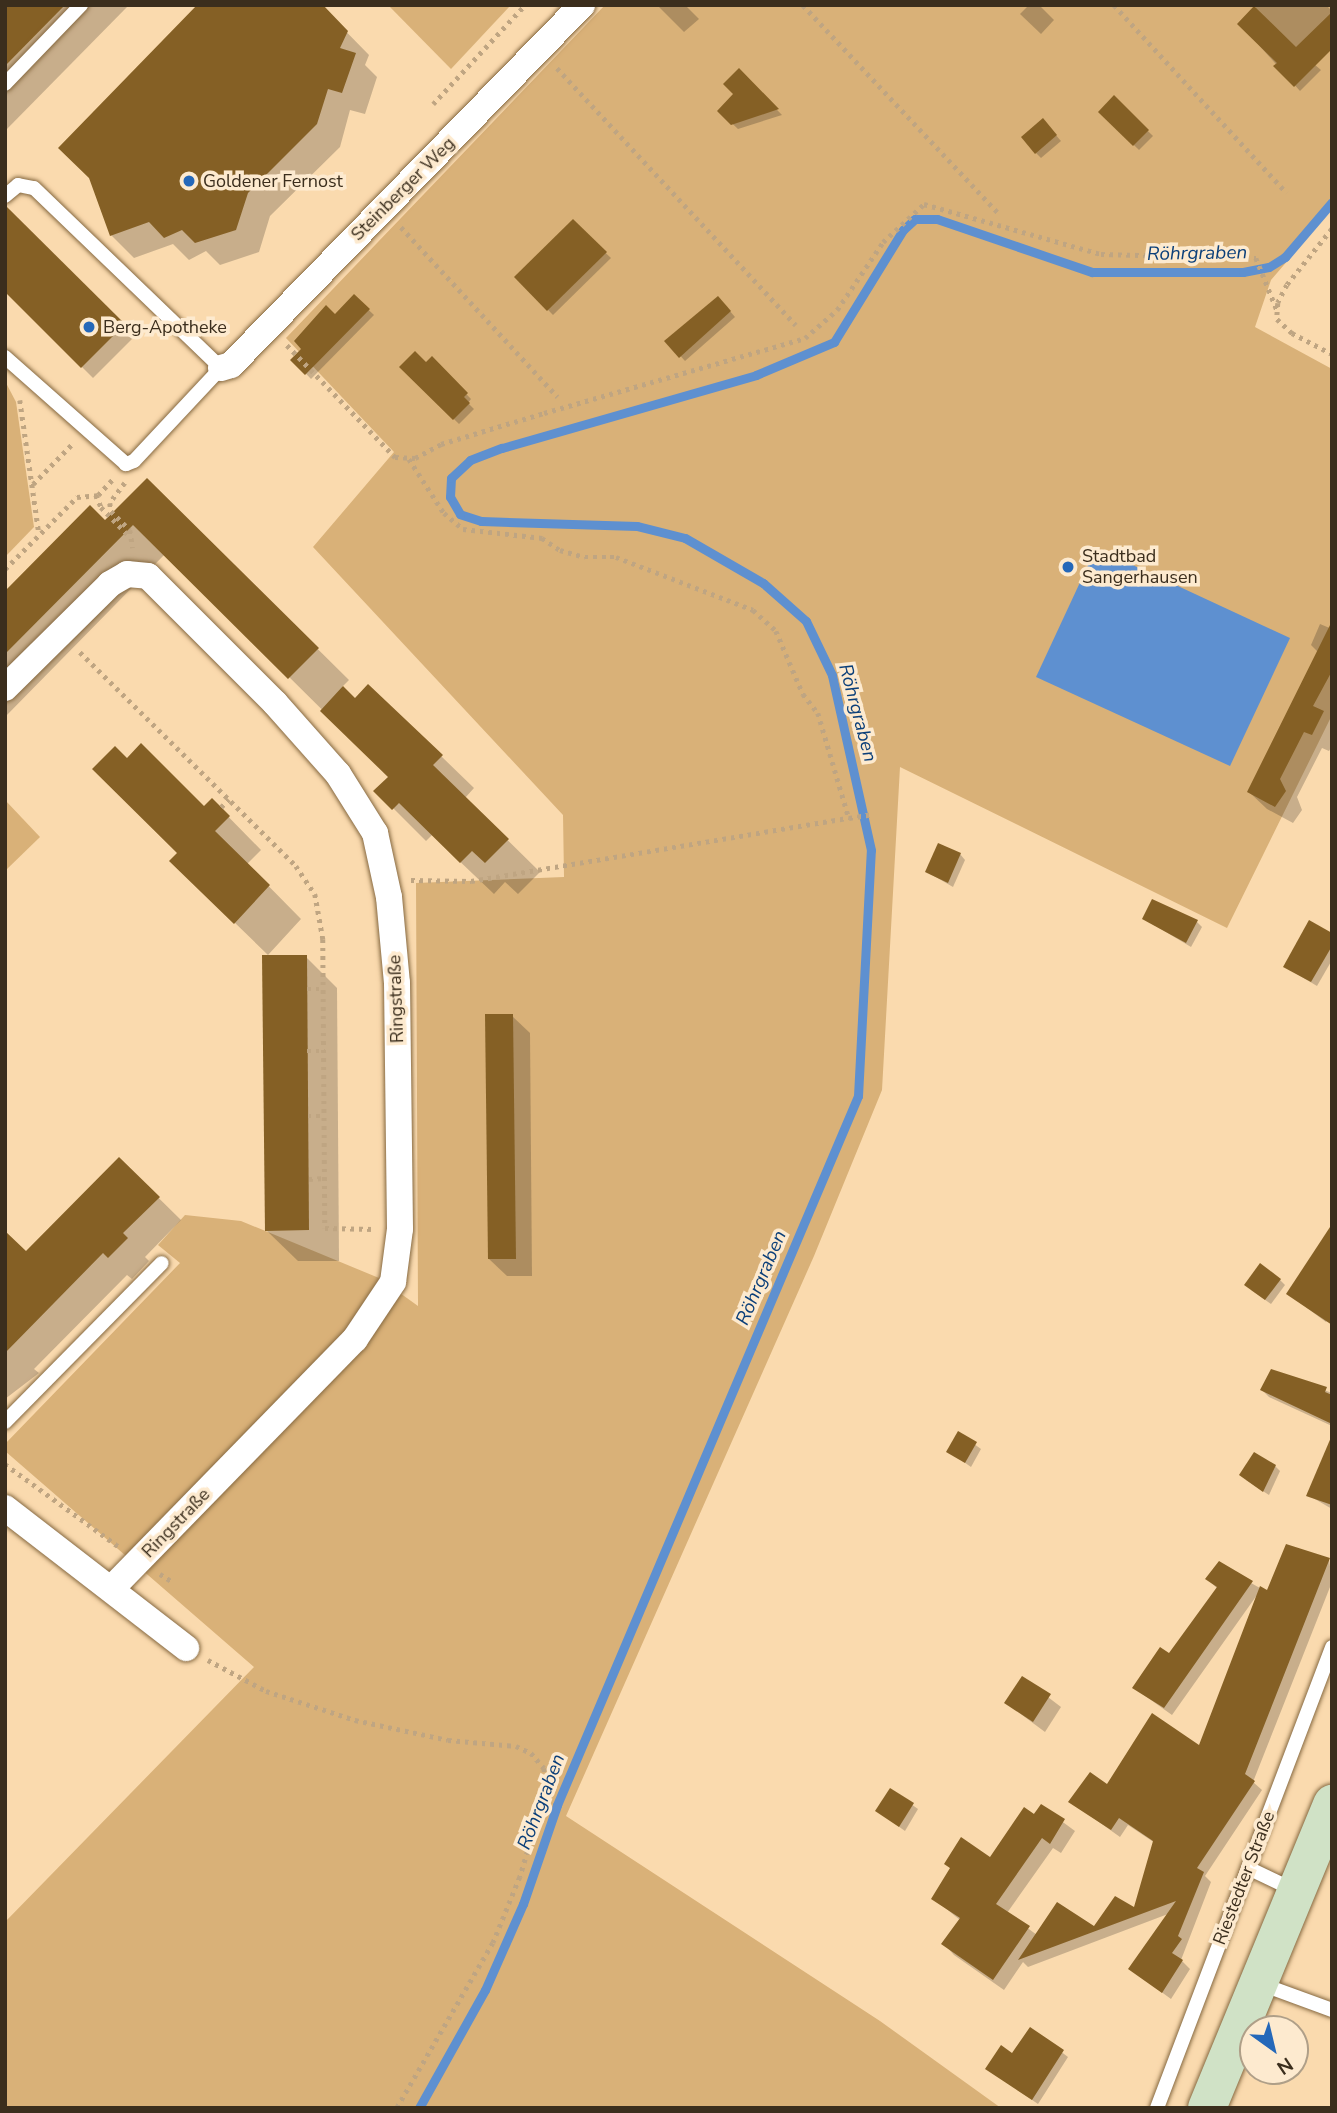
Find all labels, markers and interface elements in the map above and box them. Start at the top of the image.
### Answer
street label: Steinberger Weg [347,133,459,245]
place label: Goldener Fernost [203,170,343,192]
marker: Goldener Fernost [181,173,197,189]
water label: Röhrgraben [1147,242,1247,266]
place label: Berg-Apotheke [103,316,227,338]
marker: Berg-Apotheke [81,319,97,335]
place label: Stadtbad Sangerhausen [1082,546,1198,588]
marker: Stadtbad Sangerhausen [1060,559,1076,575]
water label: Röhrgraben [833,662,881,764]
street label: Ringstraße [384,954,408,1044]
water label: Röhrgraben [732,1227,792,1329]
street label: Ringstraße [138,1484,214,1562]
water label: Röhrgraben [513,1751,571,1853]
street label: Riestedter Straße [1209,1808,1279,1948]
north arrow [1239,2015,1309,2085]
text: N [1271,2051,1298,2081]

